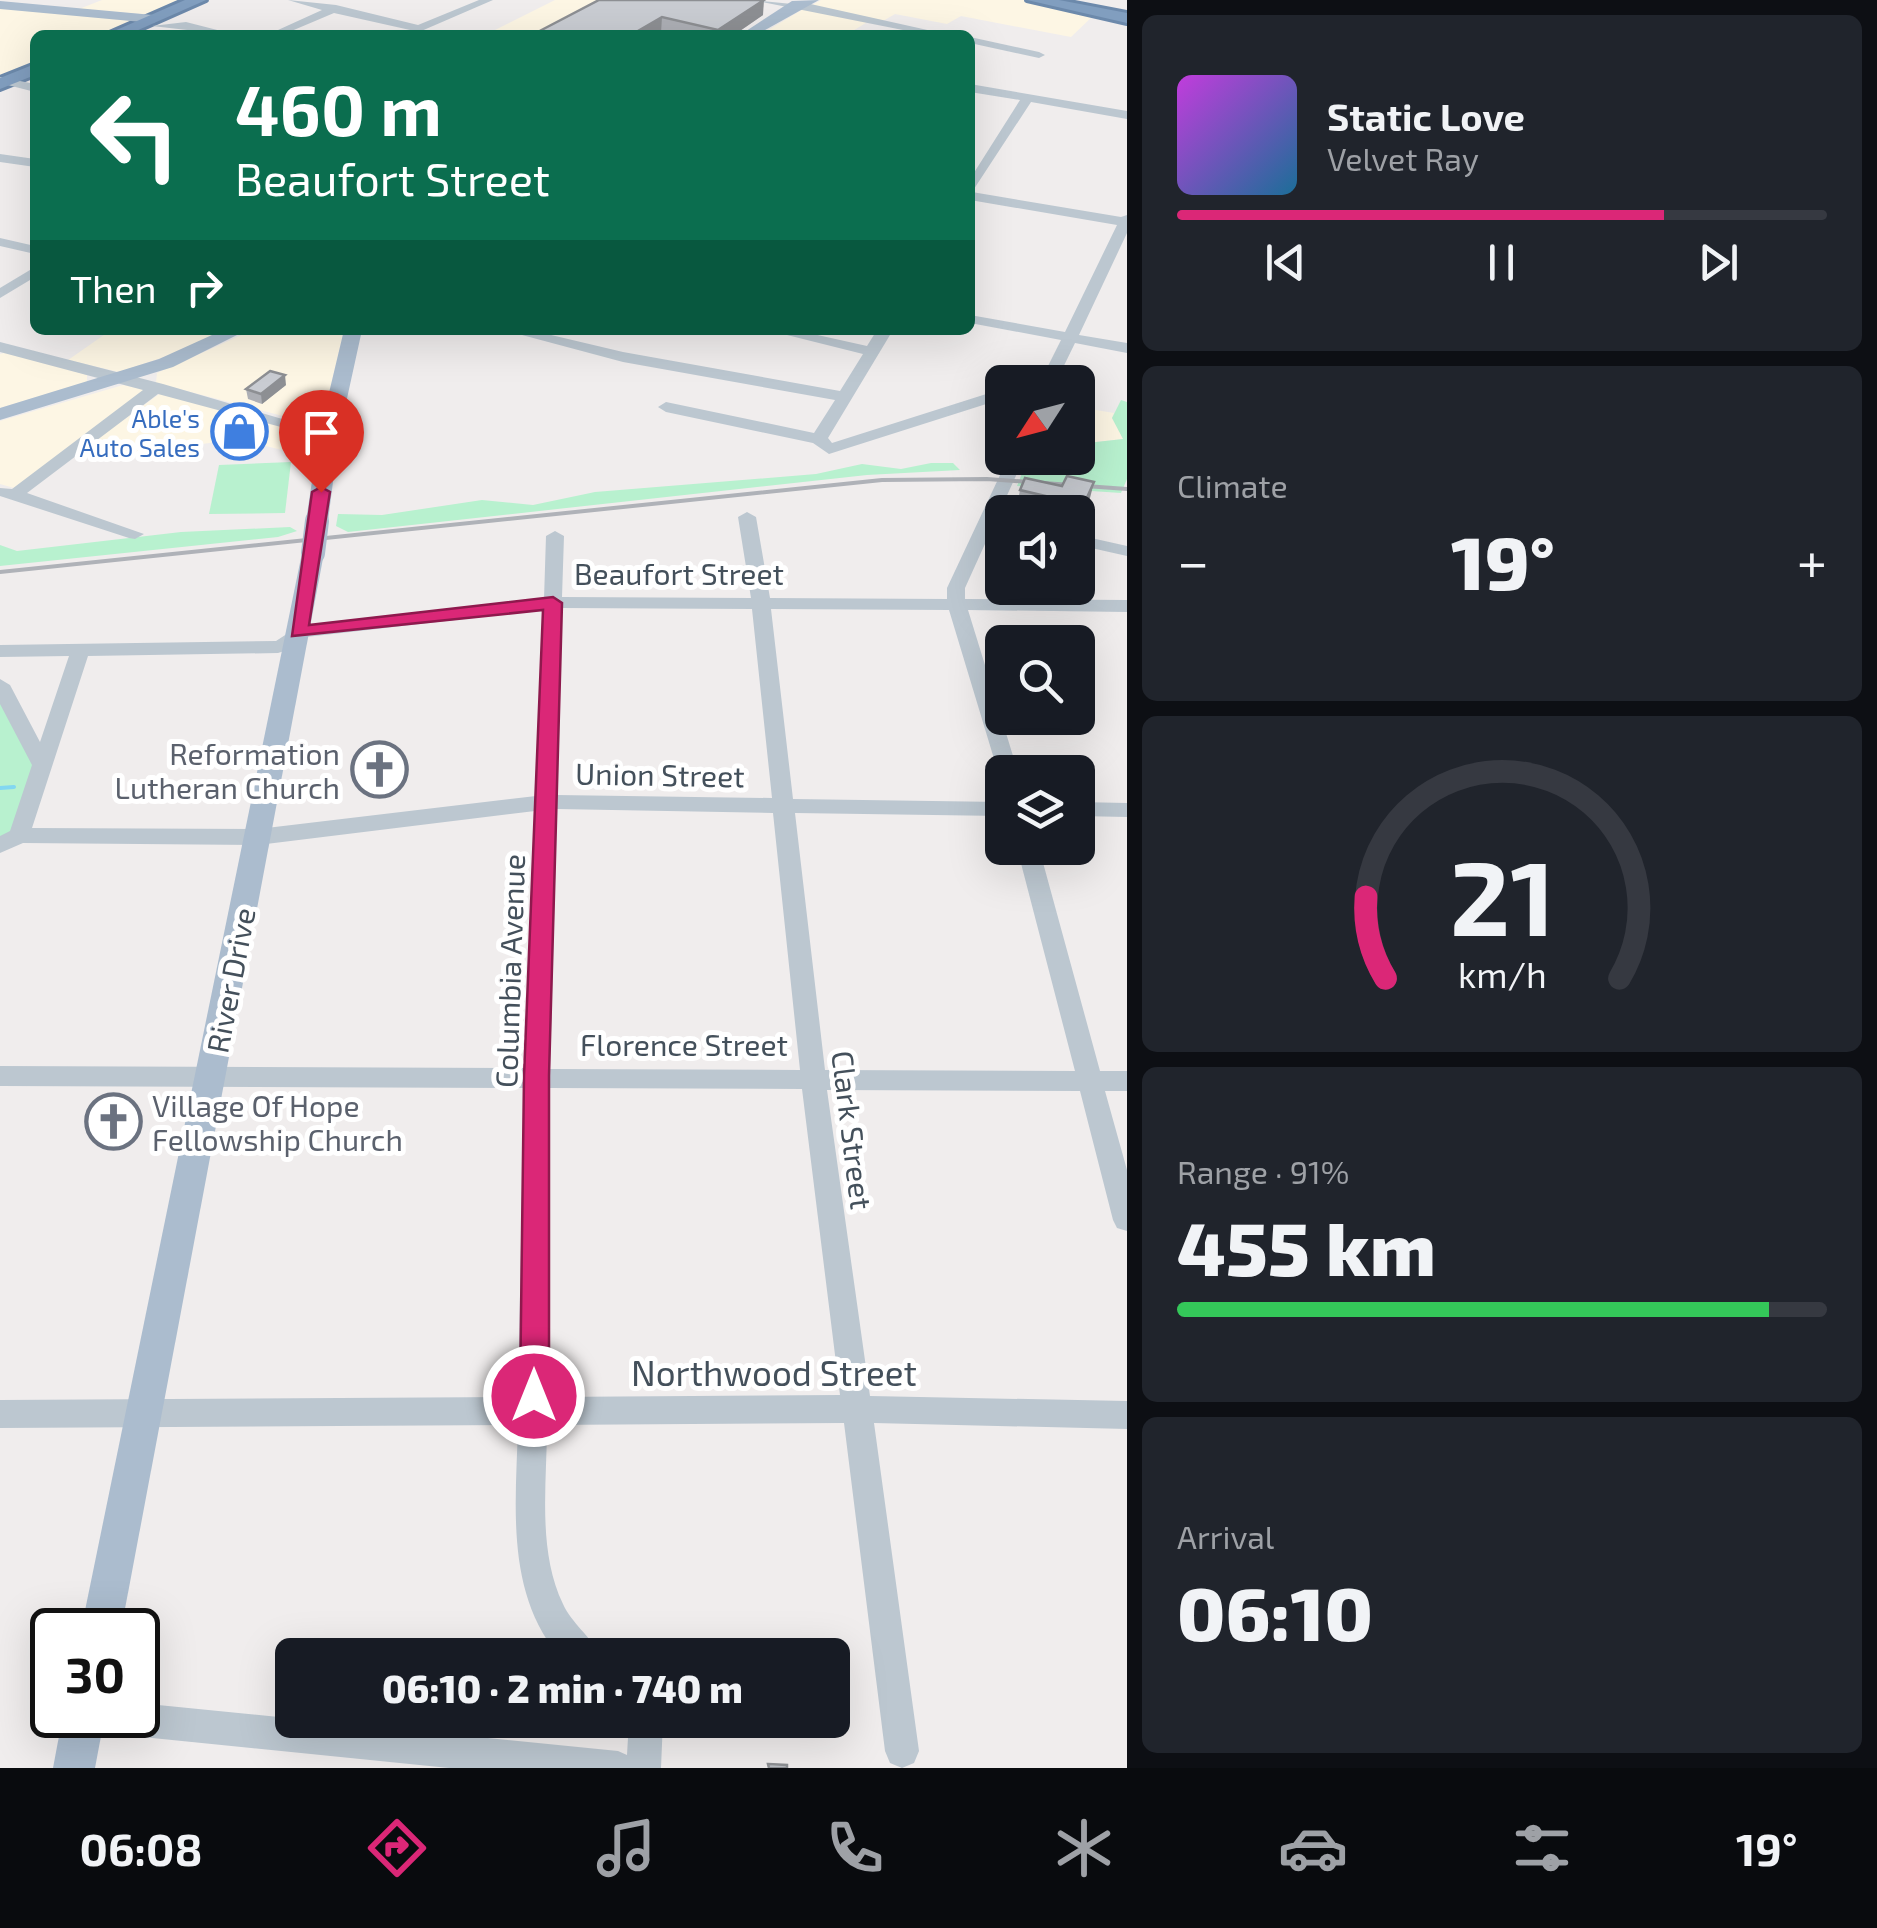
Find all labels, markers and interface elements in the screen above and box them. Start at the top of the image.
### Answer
text: 460 m [235,66,442,150]
icon: left [70,70,200,200]
text: Static Love [1327,93,1525,139]
text: Velvet Ray [1327,139,1479,177]
text: Beaufort Street [235,151,550,205]
icon: previous [1258,235,1313,290]
icon: pause [1474,235,1529,290]
icon: next [1691,235,1746,290]
icon: right [177,260,232,315]
text: Then [70,265,157,311]
north arrow [985,365,1095,475]
map controls [985,365,1095,865]
pin [279,390,364,493]
shop icon: Able's Auto Sales [209,402,269,462]
place label: Able's Auto Sales [80,403,200,462]
icon: arrive [294,405,349,460]
text: Climate [1177,466,1288,504]
button: sound [985,495,1095,605]
text: 19° [1451,515,1555,605]
text: − [1177,527,1209,593]
text: + [1797,527,1827,593]
street label: Beaufort Street [574,555,784,591]
button: search [985,625,1095,735]
place label: Reformation Lutheran Church [115,735,340,805]
church icon: Reformation Lutheran Church [349,740,409,800]
street label: Union Street [575,755,745,793]
button: layers [985,755,1095,865]
text: 21 [1449,832,1555,957]
street label: Columbia Avenue [487,853,531,1089]
street label: River Drive [198,904,262,1056]
text: km/h [1458,952,1546,995]
street label: Florence Street [580,1026,788,1062]
street label: Clark Street [825,1049,881,1211]
place label: Village Of Hope Fellowship Church [152,1087,403,1157]
church icon: Village Of Hope Fellowship Church [83,1092,143,1152]
text: Range · 91% [1177,1152,1349,1190]
text: 455 km [1177,1201,1436,1291]
position arrow [482,1344,586,1448]
street label: Northwood Street [631,1351,917,1393]
text: Arrival [1177,1517,1274,1555]
text: 06:10 [1177,1566,1373,1656]
speed limit sign: 30 [30,1608,160,1738]
text: 06:10 · 2 min · 740 m [382,1665,743,1711]
icon: directions [362,1813,432,1883]
icon: music [591,1813,661,1883]
icon: phone [820,1813,890,1883]
icon: climate [1049,1813,1119,1883]
icon: car [1278,1813,1348,1883]
icon: filters [1507,1813,1577,1883]
text: 06:08 [80,1821,202,1875]
text: 19° [1736,1821,1797,1875]

